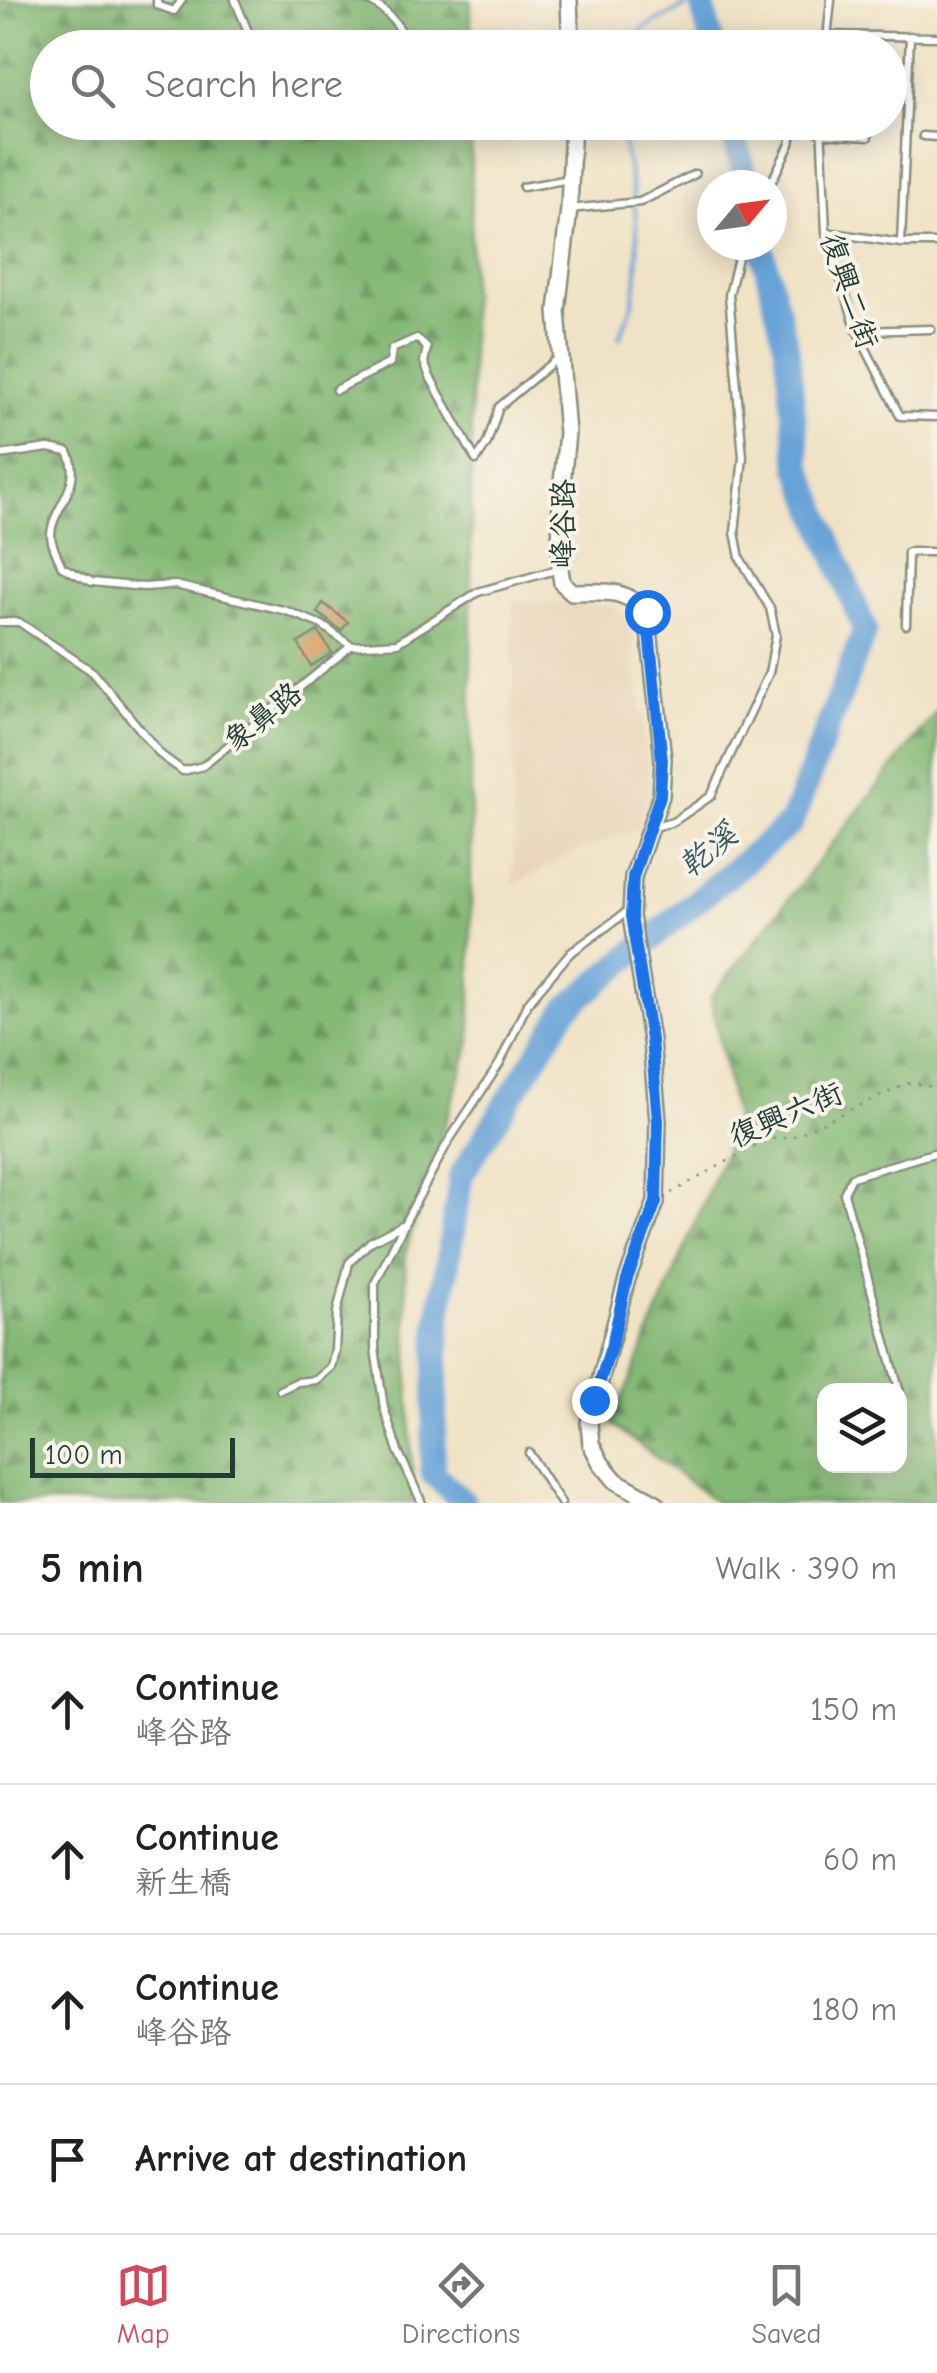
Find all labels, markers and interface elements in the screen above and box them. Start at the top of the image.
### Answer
search box [30,30,907,140]
icon: search [65,58,120,113]
text: Search here [145,63,343,107]
north arrow [697,170,787,260]
street label: 復興二街 [813,229,885,353]
street label: 峰谷路 [546,479,581,569]
route start [625,590,671,636]
street label: 象鼻路 [217,675,309,759]
water label: 乾溪 [671,814,746,885]
street label: 復興六街 [724,1075,848,1155]
route end [572,1378,618,1424]
map controls [817,1383,907,1473]
button: layers [817,1383,907,1473]
scale bar [30,1433,235,1478]
text: 100 m [45,1439,123,1471]
text: 5 min [40,1544,144,1593]
text: Walk · 390 m [716,1550,897,1587]
text: Continue [135,1666,279,1710]
icon: ahead [40,1682,95,1737]
text: 150 m [810,1691,897,1728]
text: 峰谷路 [135,1714,231,1751]
text: Continue [135,1816,279,1860]
icon: ahead [40,1832,95,1887]
text: 60 m [823,1841,897,1878]
text: 新生橋 [135,1864,231,1901]
text: Continue [135,1966,279,2010]
icon: ahead [40,1982,95,2037]
text: 180 m [811,1991,897,2028]
text: 峰谷路 [135,2014,231,2051]
icon: arrive [40,2132,95,2187]
text: Arrive at destination [135,2137,467,2181]
tab: Map [116,2258,171,2350]
tab: Directions [402,2258,520,2350]
tab: Saved [751,2258,821,2350]

